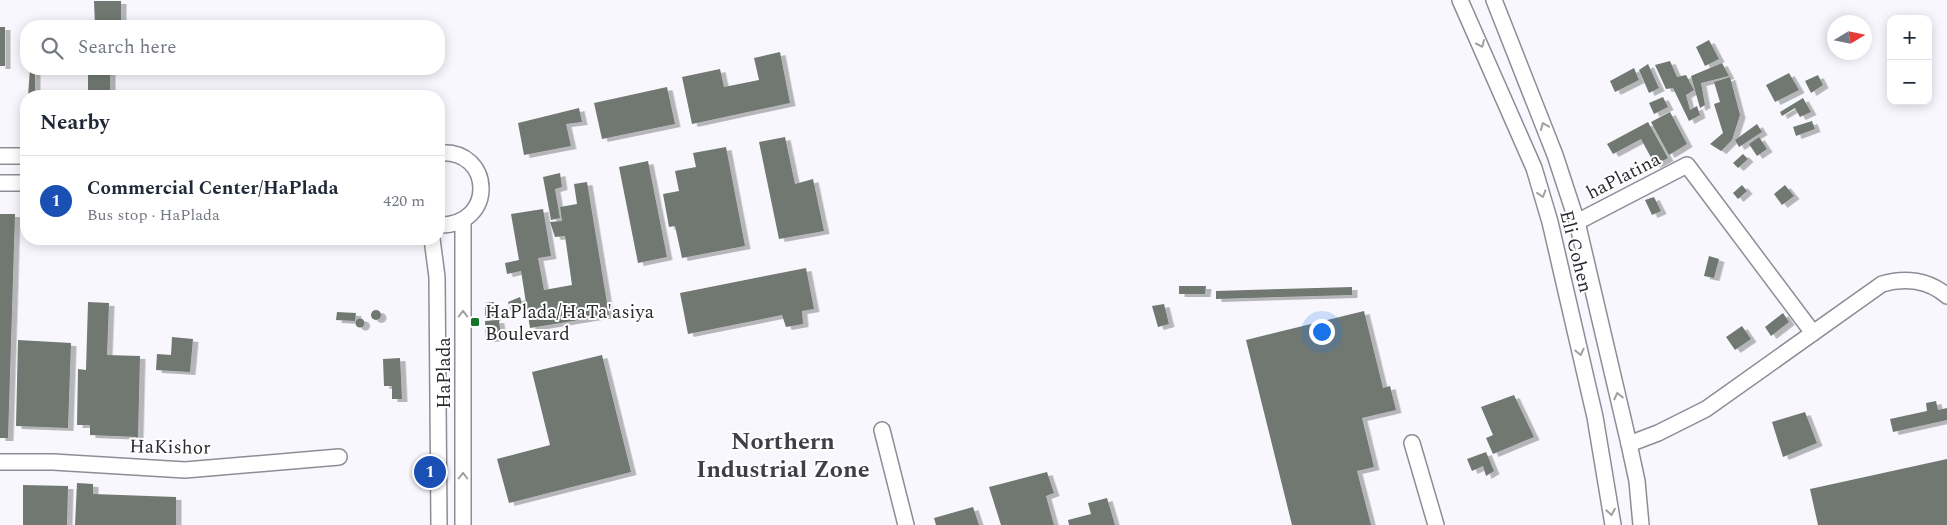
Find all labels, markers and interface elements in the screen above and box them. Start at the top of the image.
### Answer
north arrow [1827,15,1872,60]
map controls [1887,15,1932,105]
button: + [1887,15,1932,60]
search box [20,20,445,75]
text: Search here [78,33,177,62]
icon: search [38,34,66,62]
one-way arrow [1474,39,1485,48]
button: − [1887,60,1932,105]
text: Nearby [40,107,110,139]
one-way arrow [1539,122,1550,131]
street label: haPlatina [1581,145,1667,207]
text: Commercial Center/HaPlada [87,174,338,203]
text: 1 [52,189,60,213]
text: 420 m [383,189,425,213]
one-way arrow [1536,190,1546,198]
text: Bus stop · HaPlada [87,203,220,227]
street label: Eli Cohen [1551,207,1600,296]
place label: HaPlada/HaTa'asiya Boulevard [485,298,655,349]
one-way arrow [458,310,468,318]
marker: HaPlada/HaTa'asiya Boulevard [469,316,481,328]
your location [1309,319,1335,345]
street label: HaPlada [430,336,459,409]
one-way arrow [1574,348,1585,357]
one-way arrow [1613,392,1624,401]
district label: Northern Industrial Zone [696,424,870,488]
street label: HaKishor [129,432,211,463]
pin: 1 [414,453,446,491]
one-way arrow [458,472,468,480]
one-way arrow [1605,508,1616,516]

